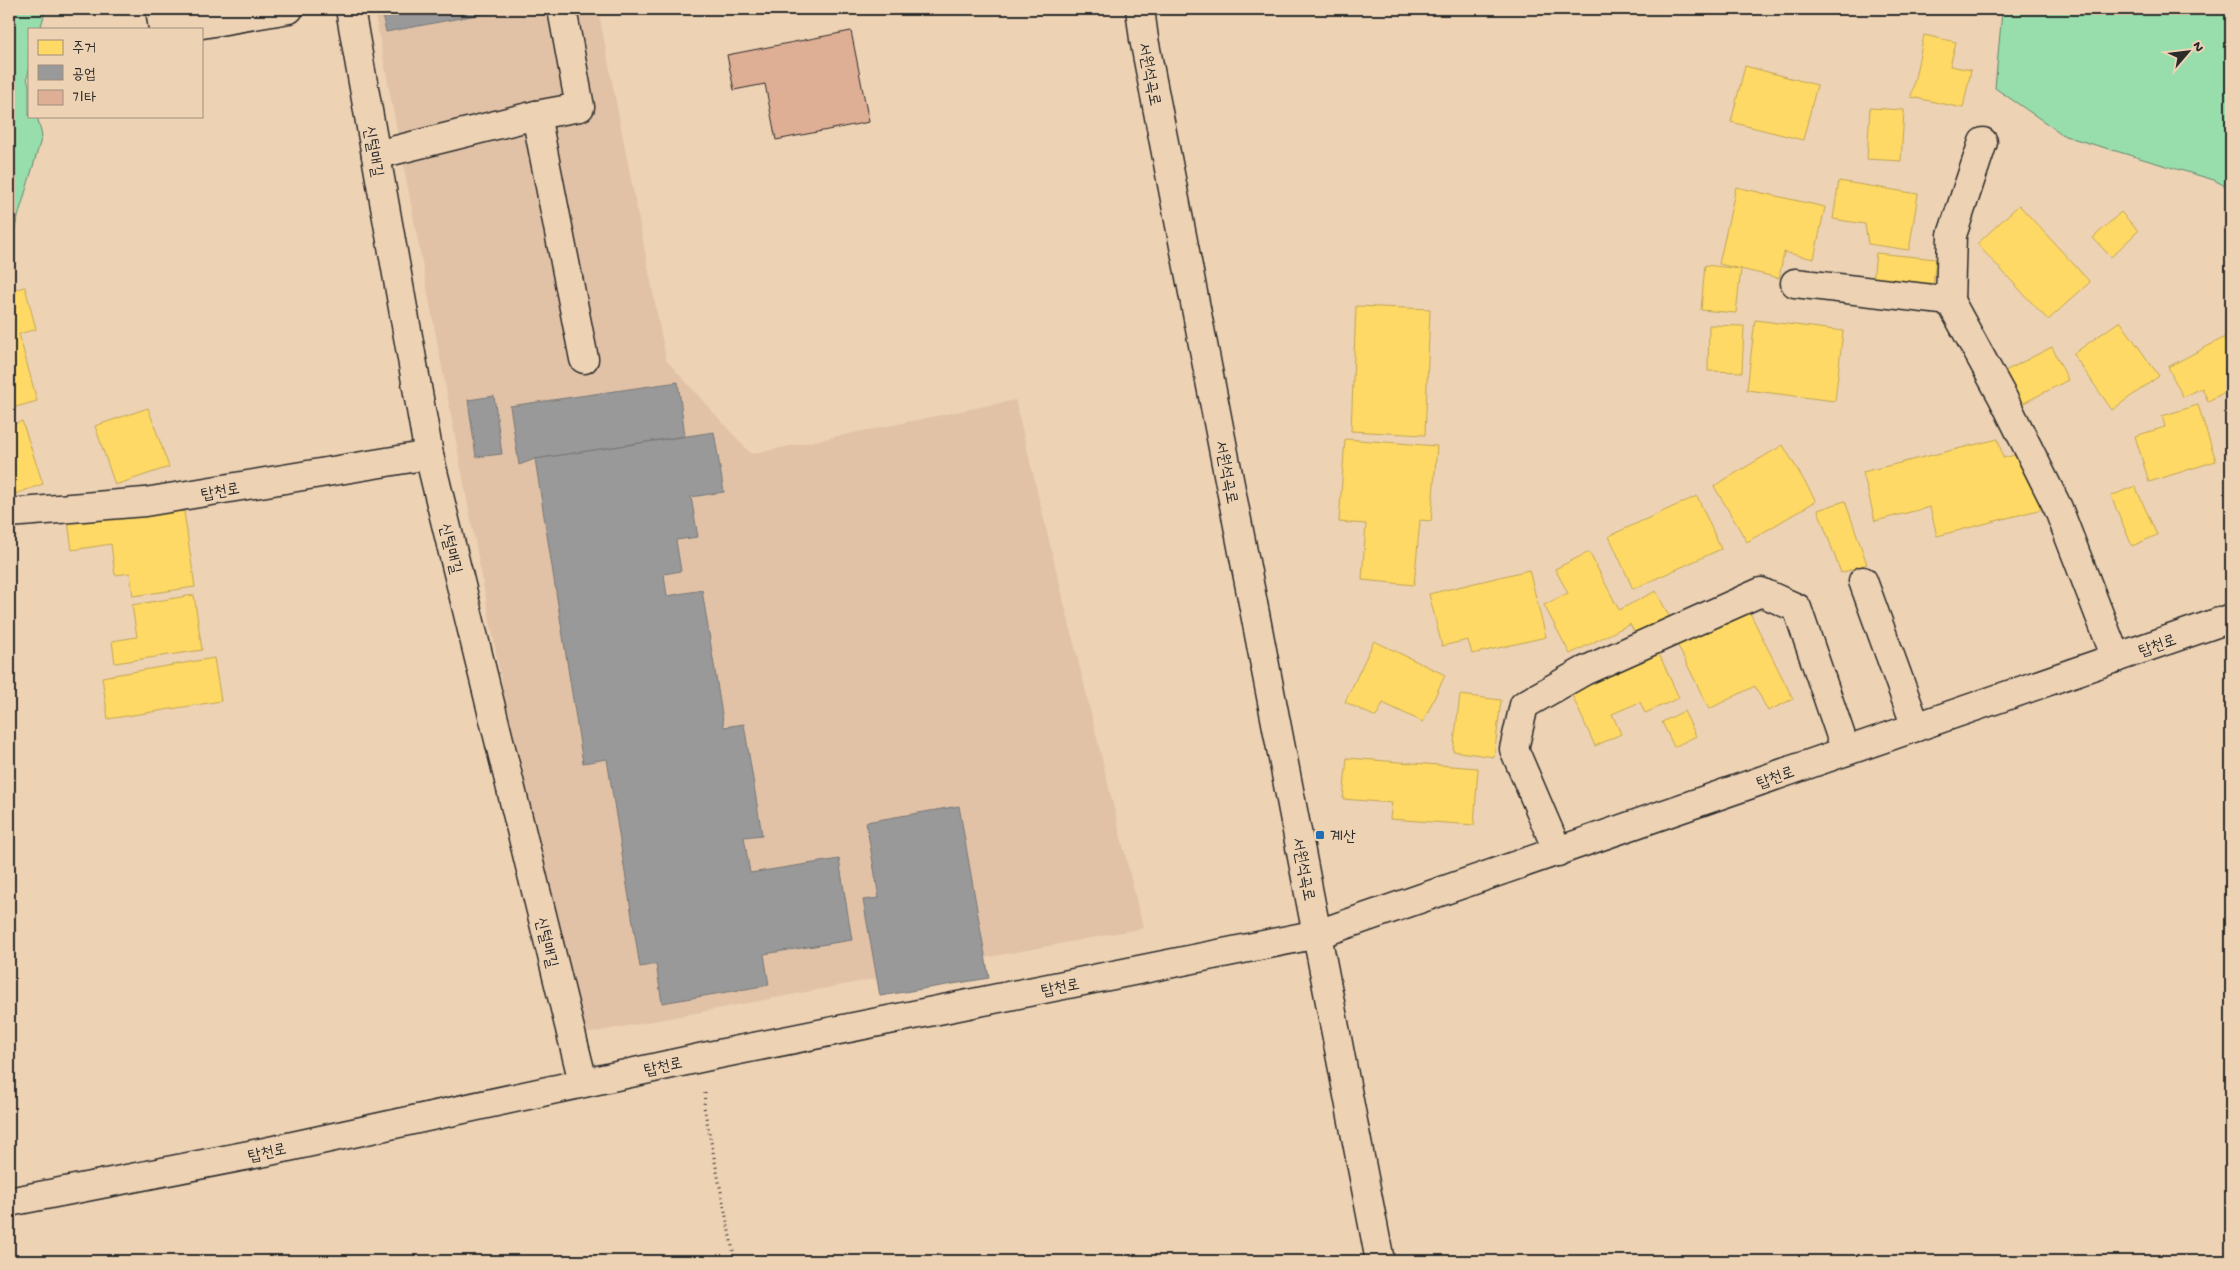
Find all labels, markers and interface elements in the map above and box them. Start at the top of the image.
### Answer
legend [28,28,202,118]
north arrow [2162,28,2212,78]
text: N [2188,39,2207,55]
text: 주거 [72,40,96,58]
street label: 서원석곡로 [1132,41,1163,108]
text: 공업 [72,66,96,84]
text: 기타 [72,90,96,108]
street label: 신털매길 [358,125,385,179]
street label: 서원석곡로 [1209,439,1240,506]
street label: 탑천로 [200,481,241,506]
street label: 신털매길 [433,522,464,576]
street label: 탑천로 [2137,632,2179,663]
street label: 탑천로 [1755,764,1797,795]
marker: 계산 [1314,829,1326,841]
place label: 계산 [1330,829,1356,848]
street label: 서원석곡로 [1286,836,1317,903]
street label: 신털매길 [529,916,560,970]
street label: 탑천로 [1040,976,1081,1002]
street label: 탑천로 [643,1055,685,1082]
street label: 탑천로 [247,1141,289,1168]

